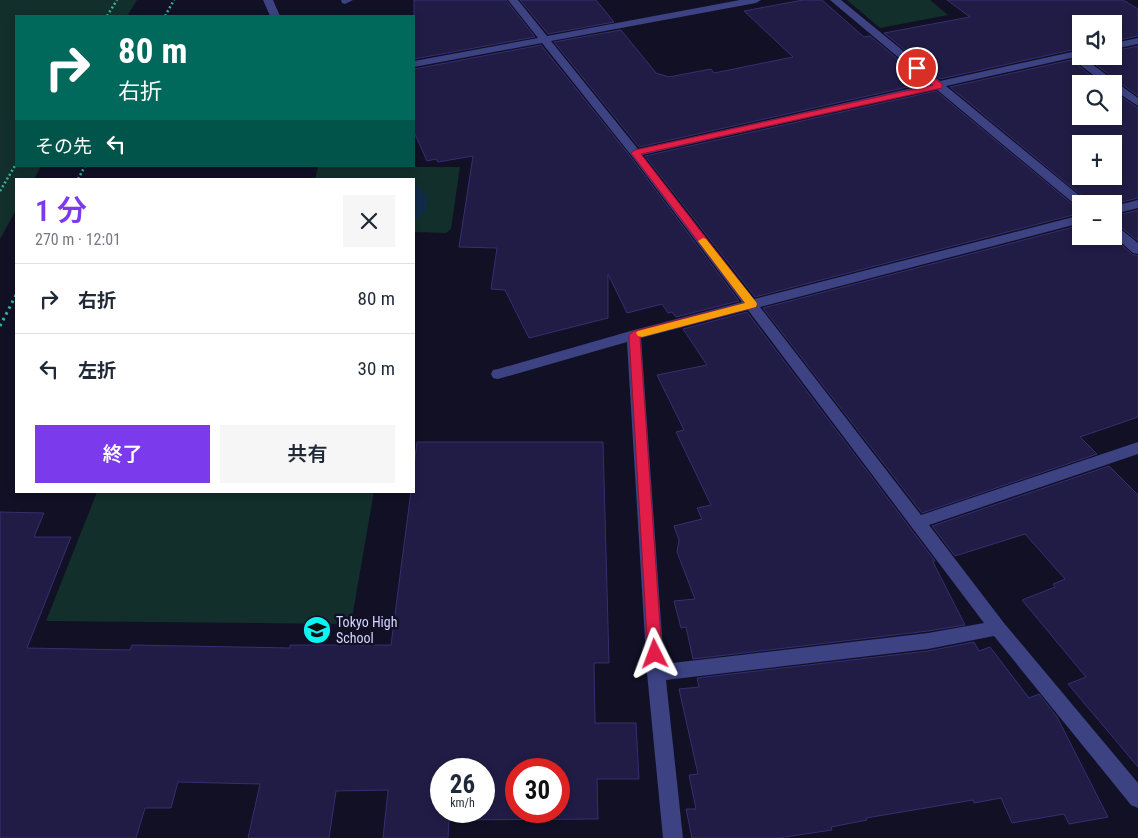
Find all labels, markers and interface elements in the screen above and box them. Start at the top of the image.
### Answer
map controls [1072,15,1122,245]
button: sound [1072,15,1122,65]
text: 80 m [118,31,187,72]
icon: right [35,35,100,100]
pin [896,47,938,89]
icon: arrive [903,54,931,82]
button: search [1072,75,1122,125]
text: 右折 [118,79,162,104]
icon: left [102,130,130,158]
text: その先 [35,135,92,158]
button: + [1072,135,1122,185]
text: 1 分 [35,193,87,228]
button: close [343,195,395,247]
button: − [1072,195,1122,245]
text: 270 m · 12:01 [35,230,121,249]
icon: right [35,285,63,313]
text: 80 m [358,287,395,310]
text: 右折 [78,289,116,312]
icon: left [35,355,63,383]
text: 30 m [358,357,395,380]
text: 左折 [78,359,116,382]
button: 終了 [35,425,210,483]
button: 共有 [220,425,395,483]
place label: Tokyo High School [336,614,397,646]
school or university icon: Tokyo High School [302,615,332,645]
position arrow [628,627,680,679]
speed limit sign: 30 [505,758,570,823]
text: 26 [450,770,475,799]
text: km/h [450,796,475,810]

